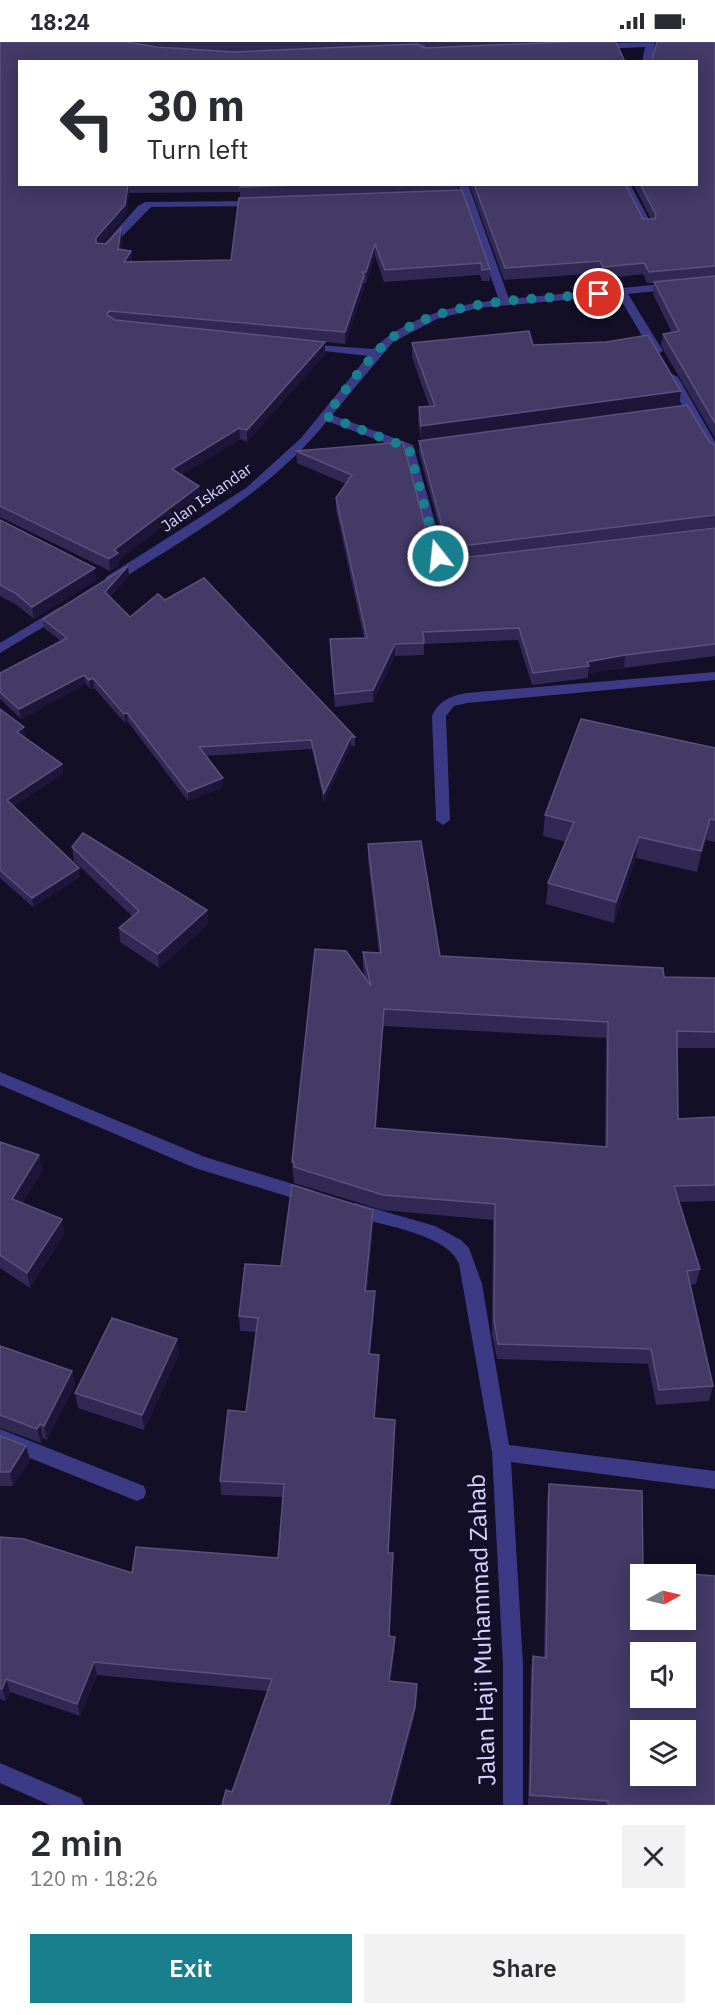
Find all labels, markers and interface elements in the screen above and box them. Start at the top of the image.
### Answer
text: 18:24 [30,7,90,36]
text: 30 m [147,78,245,133]
icon: left [48,84,126,162]
text: Turn left [147,131,248,166]
pin [573,268,624,319]
icon: arrive [582,277,615,310]
street label: Jalan Iskandar [157,458,255,536]
position arrow [406,524,470,588]
street label: Jalan Haji Muhammad Zahab [460,1474,502,1787]
north arrow [630,1564,696,1630]
map controls [630,1564,696,1786]
button: sound [630,1642,696,1708]
button: layers [630,1720,696,1786]
text: 2 min [30,1819,123,1866]
button: close [622,1825,685,1888]
text: 120 m · 18:26 [30,1865,158,1892]
button: Exit [30,1934,352,2003]
button: Share [364,1934,685,2003]

